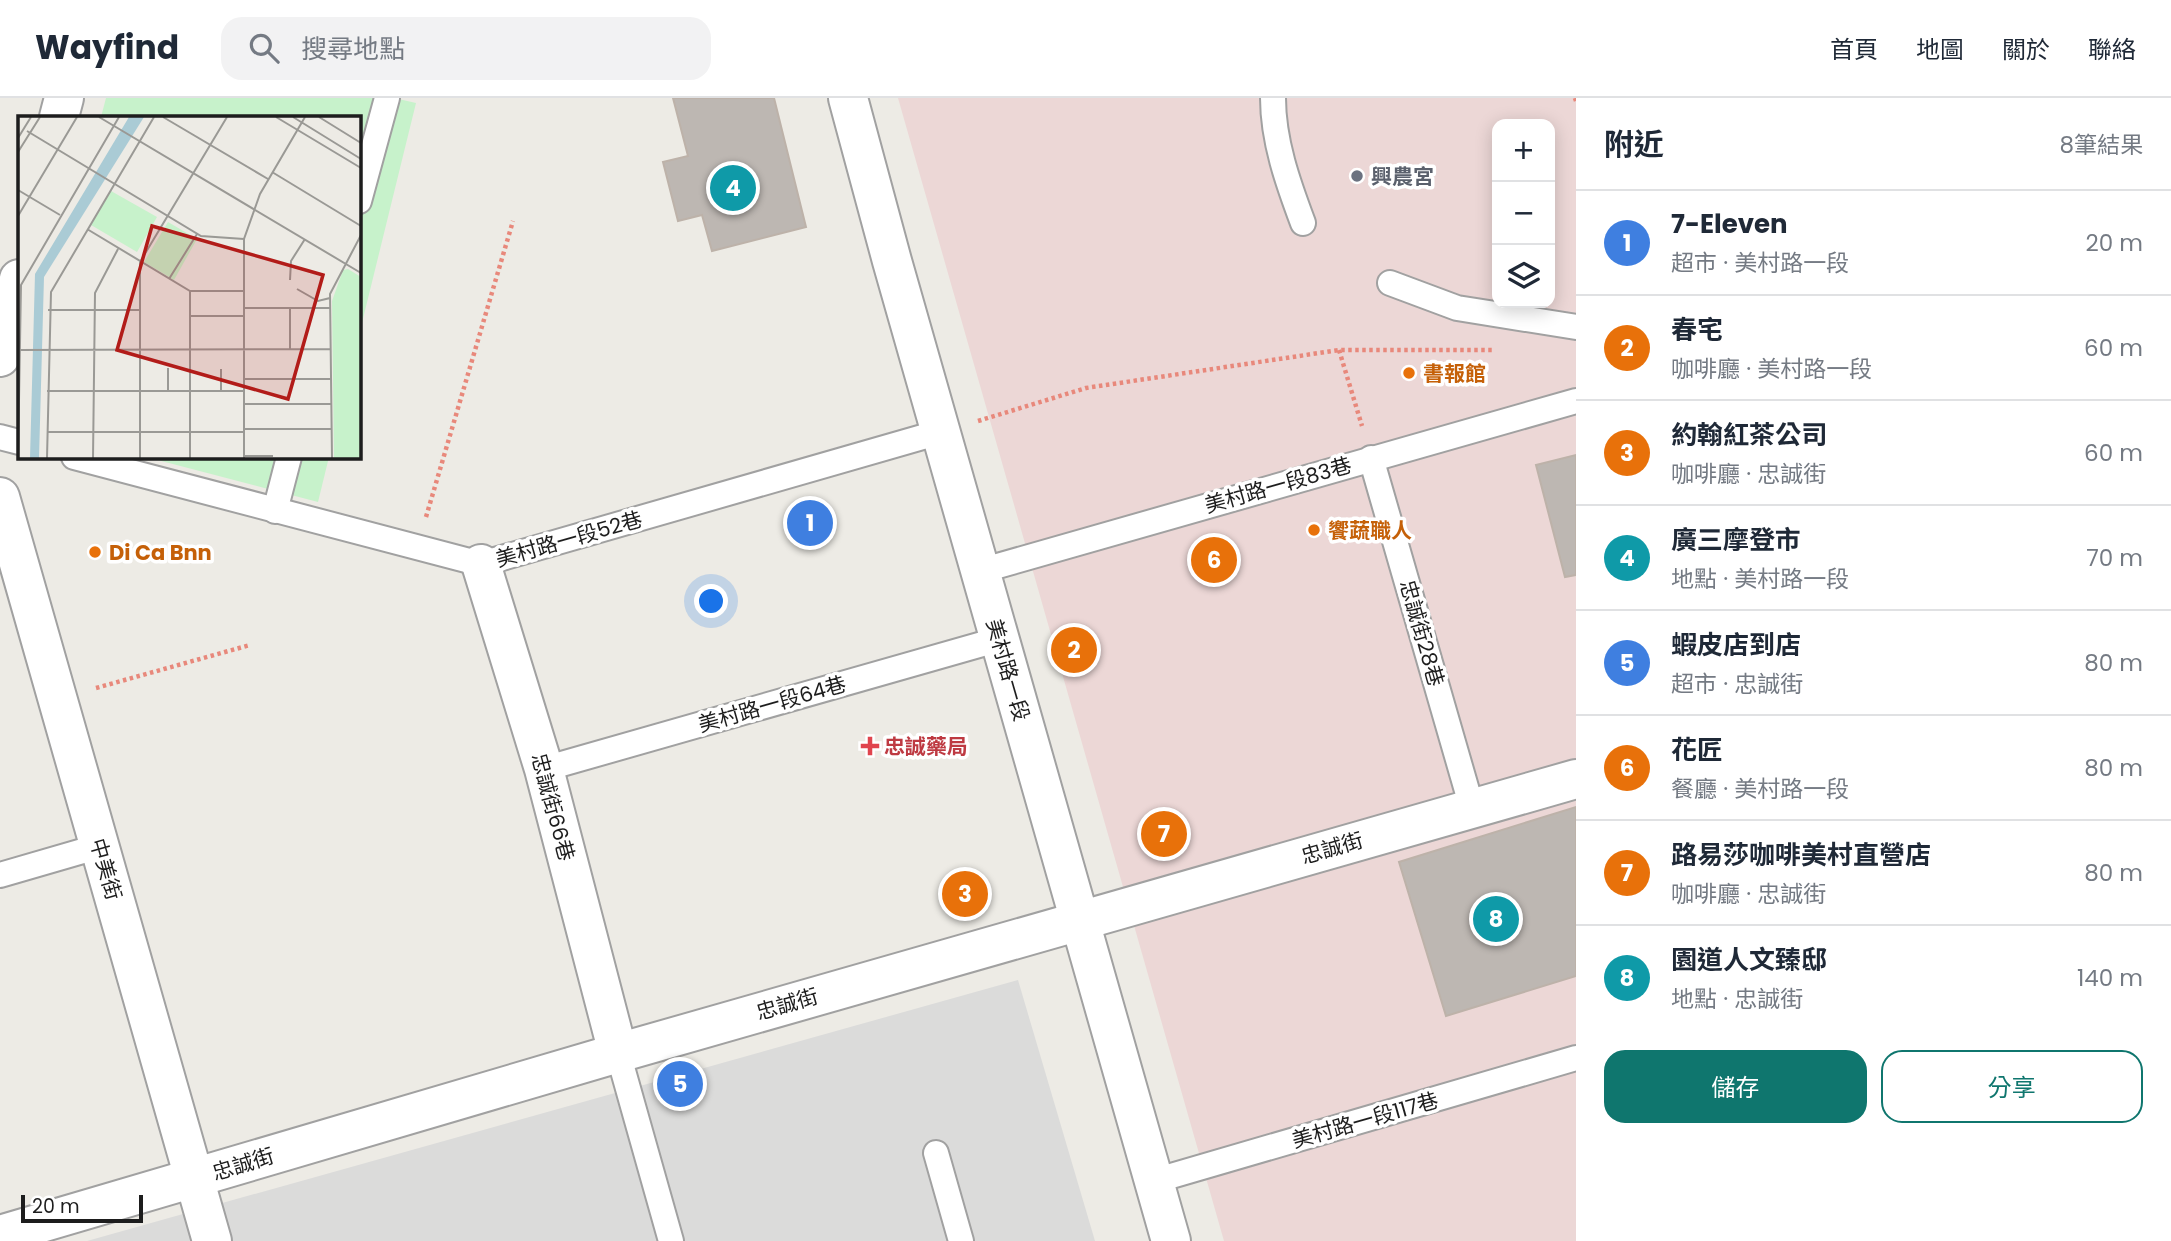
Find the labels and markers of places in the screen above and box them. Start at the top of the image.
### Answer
pin: 4 [710,162,756,214]
place label: 興農宮 [1371,162,1434,191]
marker: 興農宮 [1349,168,1365,184]
place label: 書報館 [1423,359,1486,388]
marker: 書報館 [1401,365,1417,381]
pin: 1 [787,497,833,549]
place label: 饗蔬職人 [1328,516,1412,545]
marker: 饗蔬職人 [1306,522,1322,538]
pin: 6 [1191,534,1237,586]
place label: Di Ca Bnn [109,538,212,567]
marker: Di Ca Bnn [87,544,103,560]
pin: 2 [1051,624,1097,676]
place label: 忠誠藥局 [884,732,968,761]
marker: 忠誠藥局 [862,738,878,754]
pin: 7 [1141,808,1187,860]
pin: 3 [942,868,988,920]
pin: 8 [1473,893,1519,945]
pin: 5 [657,1058,703,1110]

